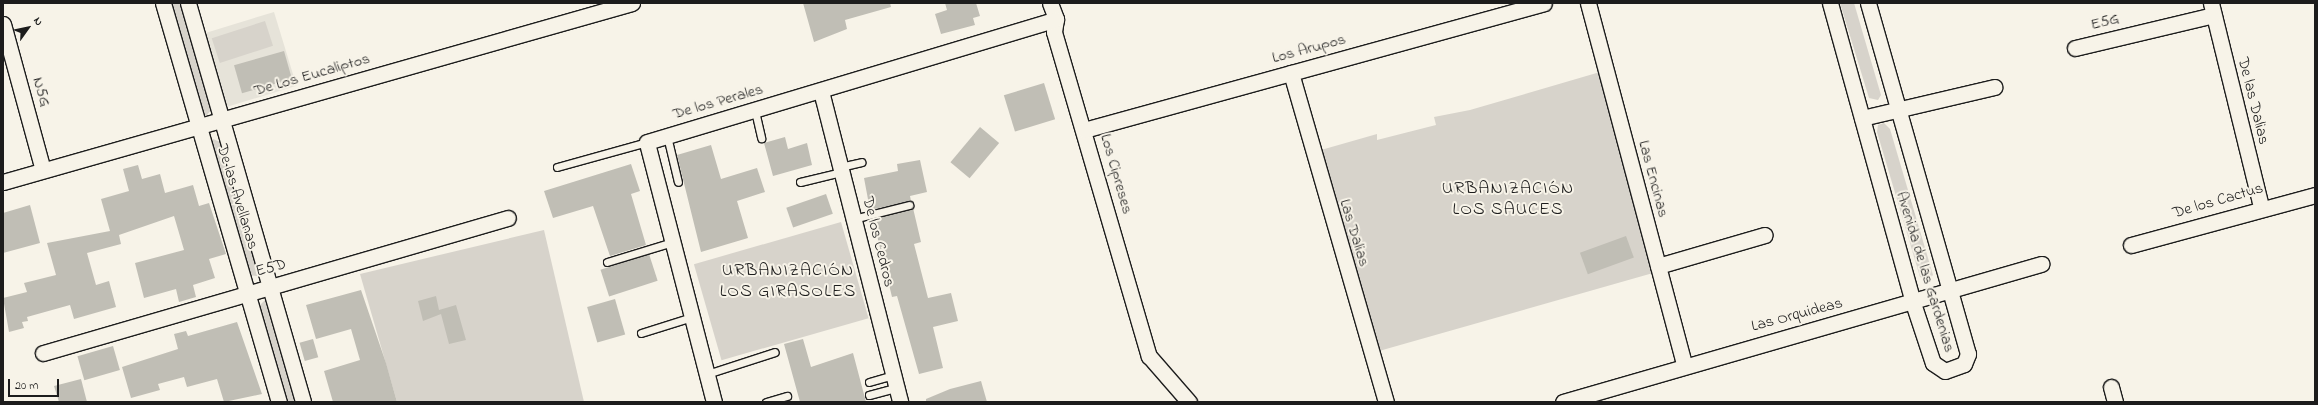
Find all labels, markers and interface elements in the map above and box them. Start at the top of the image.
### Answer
north arrow [8,8,48,48]
street label: E5G [2089,9,2121,35]
text: N [29,14,47,29]
street label: Los Arupos [1270,30,1348,68]
street label: De Los Eucaliptos [252,49,372,101]
street label: De las Dalias [2233,55,2273,147]
street label: N5G [28,75,54,109]
street label: De los Perales [671,80,765,124]
street label: Los Cipreses [1095,132,1137,216]
street label: Las Encinas [1634,138,1672,220]
street label: De las Avellanas [212,142,262,252]
district label: URBANIZACIÓN LOS SAUCES [1442,179,1574,222]
street label: De los Cactus [2171,179,2265,223]
street label: Avenida de las Gardenias [1891,189,1959,355]
street label: De los Cedros [858,195,898,289]
street label: Las Dalias [1335,197,1373,269]
street label: E5D [254,255,288,281]
district label: URBANIZACIÓN LOS GIRASOLES [720,261,856,304]
street label: Las Orquideas [1749,294,1845,336]
scale bar [10,371,61,397]
text: 20 m [15,377,38,395]

